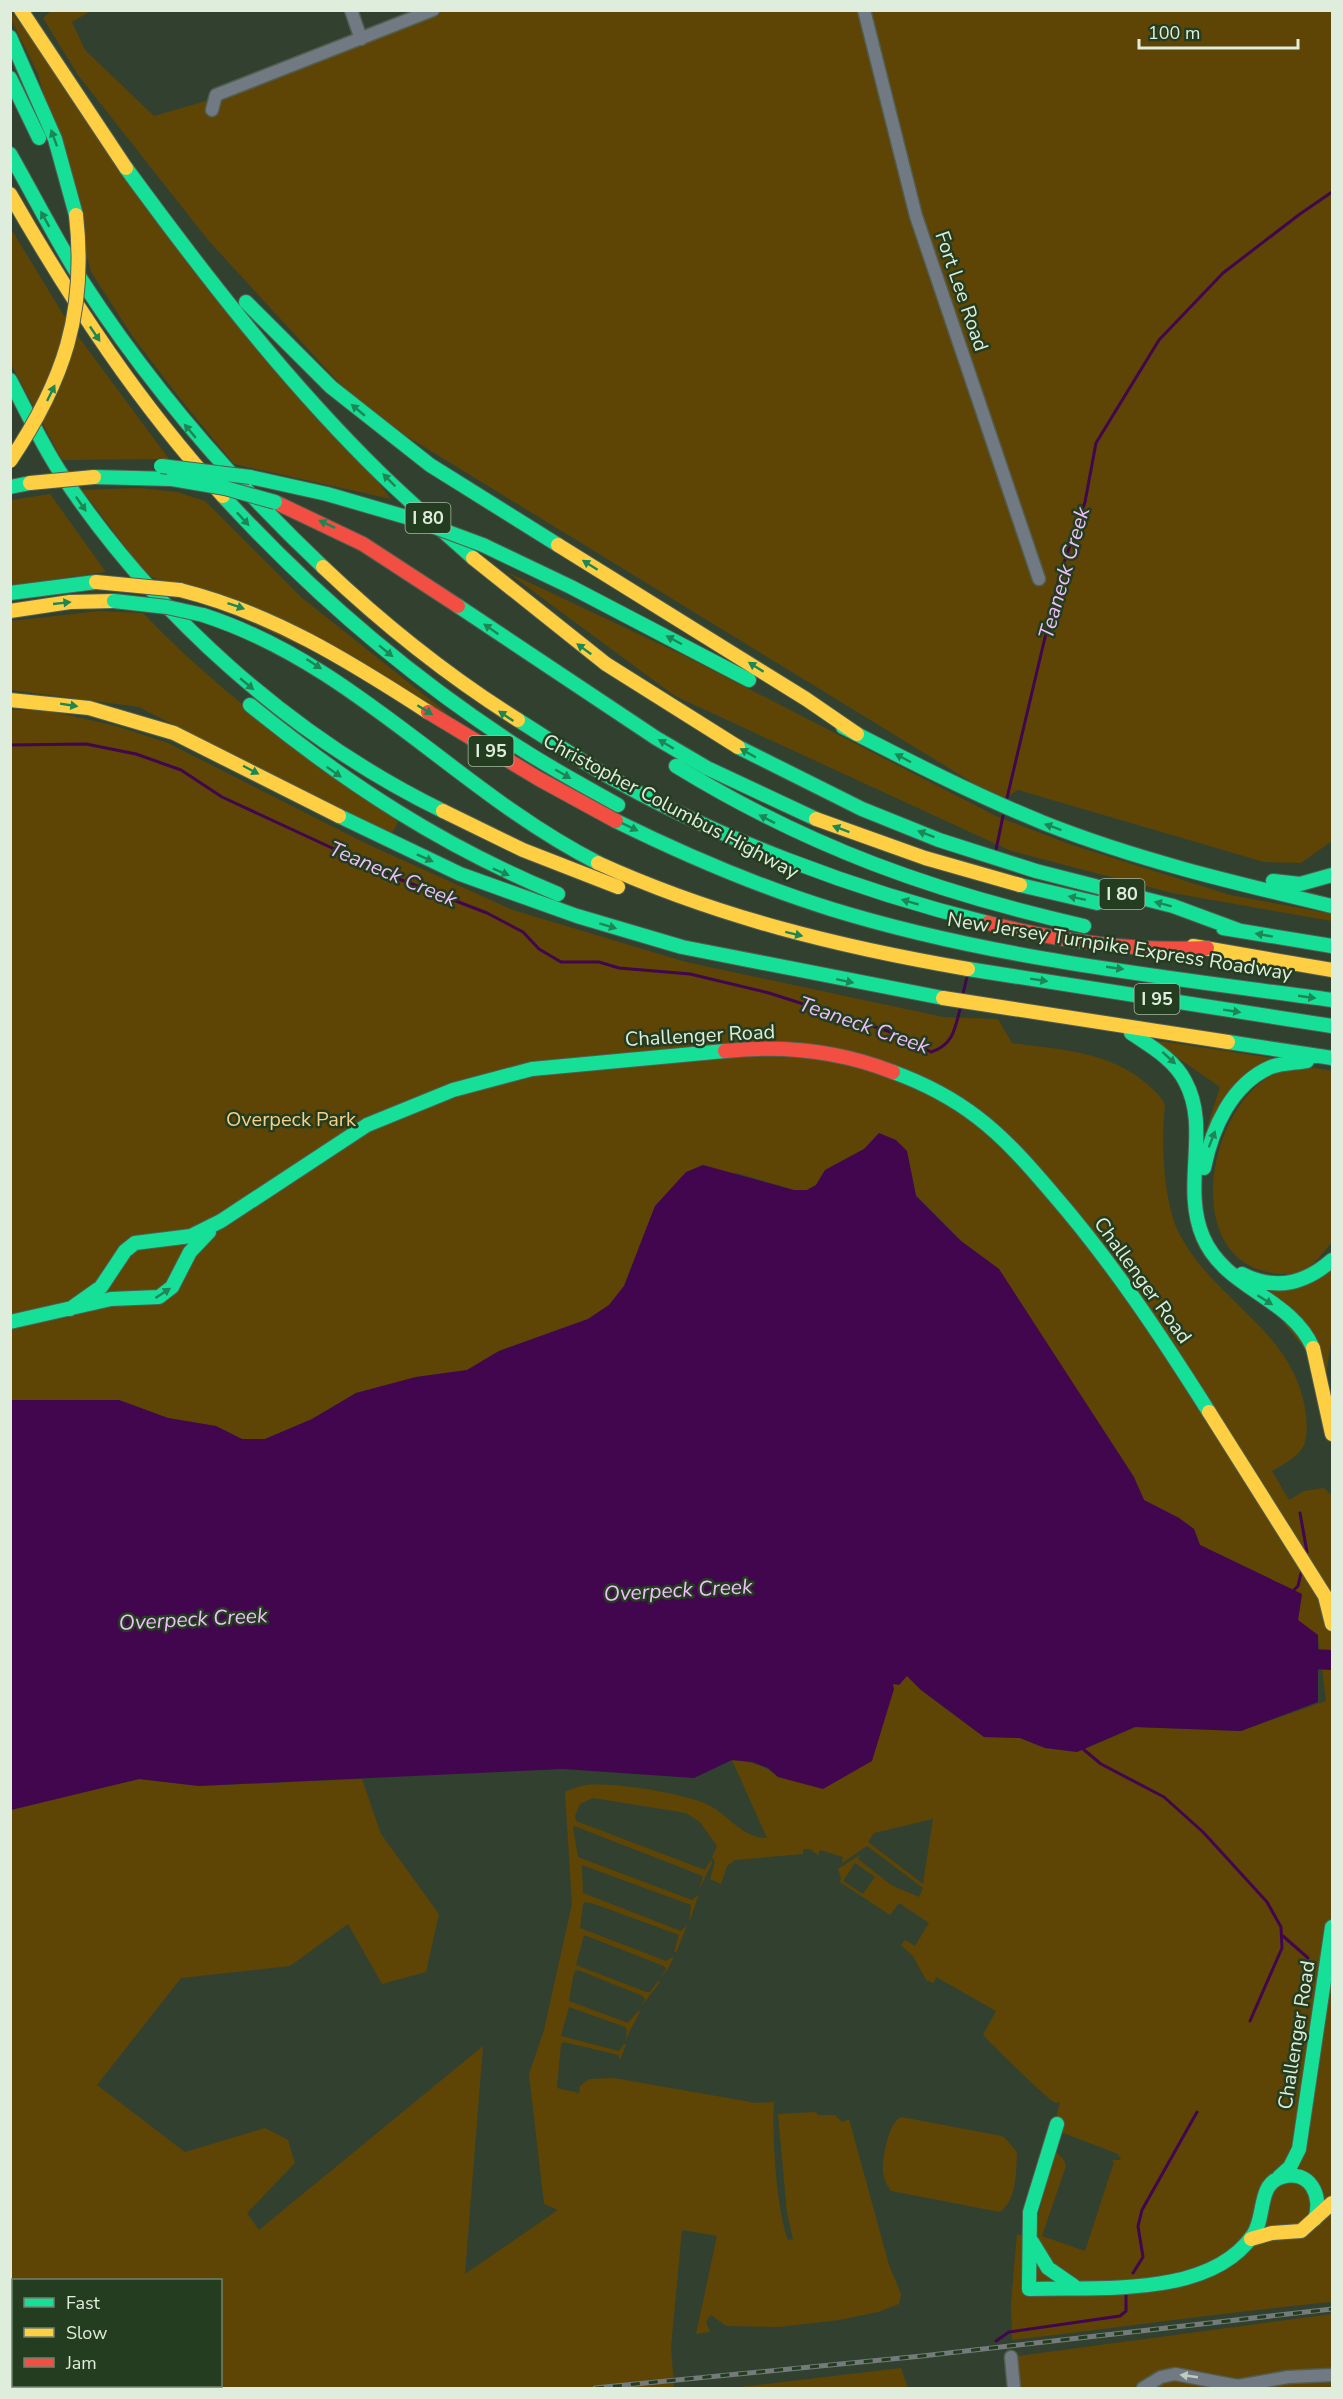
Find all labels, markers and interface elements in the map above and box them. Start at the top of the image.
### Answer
scale bar [1139,12,1298,50]
text: 100 m [1148,21,1200,45]
one-way arrow [49,129,59,147]
one-way arrow [40,210,50,227]
street label: Fort Lee Road [928,228,995,355]
one-way arrow [89,326,100,342]
one-way arrow [47,385,56,402]
one-way arrow [351,404,366,417]
one-way arrow [184,423,197,439]
one-way arrow [382,473,396,488]
one-way arrow [75,495,87,511]
road number: I 80 [406,503,450,533]
water label: Teaneck Creek [1032,503,1096,642]
one-way arrow [236,511,250,526]
one-way arrow [318,519,335,528]
one-way arrow [582,559,598,570]
one-way arrow [52,598,71,608]
one-way arrow [227,601,245,611]
one-way arrow [483,623,499,635]
one-way arrow [666,635,683,645]
one-way arrow [378,644,393,657]
one-way arrow [576,644,591,656]
one-way arrow [306,659,322,670]
one-way arrow [747,662,764,673]
one-way arrow [239,677,255,690]
one-way arrow [59,701,78,710]
one-way arrow [417,704,433,715]
one-way arrow [497,710,514,721]
street label: Christopher Columbus Highway [538,727,804,886]
road number: I 95 [468,736,514,766]
one-way arrow [658,738,674,749]
one-way arrow [740,748,757,758]
one-way arrow [894,753,911,763]
one-way arrow [243,765,260,775]
one-way arrow [326,766,342,778]
one-way arrow [555,769,572,779]
one-way arrow [758,814,775,823]
one-way arrow [1044,821,1062,831]
one-way arrow [622,823,639,832]
one-way arrow [832,824,850,834]
one-way arrow [916,829,934,839]
water label: Teaneck Creek [325,834,462,914]
one-way arrow [417,854,434,863]
one-way arrow [492,867,510,877]
road number: I 80 [1100,879,1144,909]
one-way arrow [1068,893,1087,903]
one-way arrow [901,897,919,906]
one-way arrow [1154,898,1172,908]
street label: New Jersey Turnpike Express Roadway [945,906,1295,987]
one-way arrow [599,922,617,931]
one-way arrow [785,930,804,940]
one-way arrow [1255,930,1274,939]
one-way arrow [1105,964,1124,973]
one-way arrow [835,976,854,986]
one-way arrow [1030,976,1049,985]
road number: I 95 [1134,984,1180,1014]
water label: Teaneck Creek [795,990,934,1061]
one-way arrow [1298,992,1317,1001]
one-way arrow [1222,1006,1241,1015]
street label: Challenger Road [624,1018,776,1053]
one-way arrow [1161,1051,1176,1065]
park label: Overpeck Park [226,1106,357,1133]
one-way arrow [1207,1130,1217,1148]
street label: Challenger Road [1087,1212,1198,1349]
one-way arrow [155,1288,171,1299]
one-way arrow [1257,1294,1273,1305]
water label: Overpeck Creek [603,1572,754,1608]
water label: Overpeck Creek [118,1601,269,1637]
street label: Challenger Road [1271,1959,1322,2111]
legend [12,2279,222,2387]
text: Fast [66,2291,101,2315]
text: Slow [66,2321,107,2345]
text: Jam [65,2351,97,2375]
one-way arrow [1179,2372,1198,2381]

